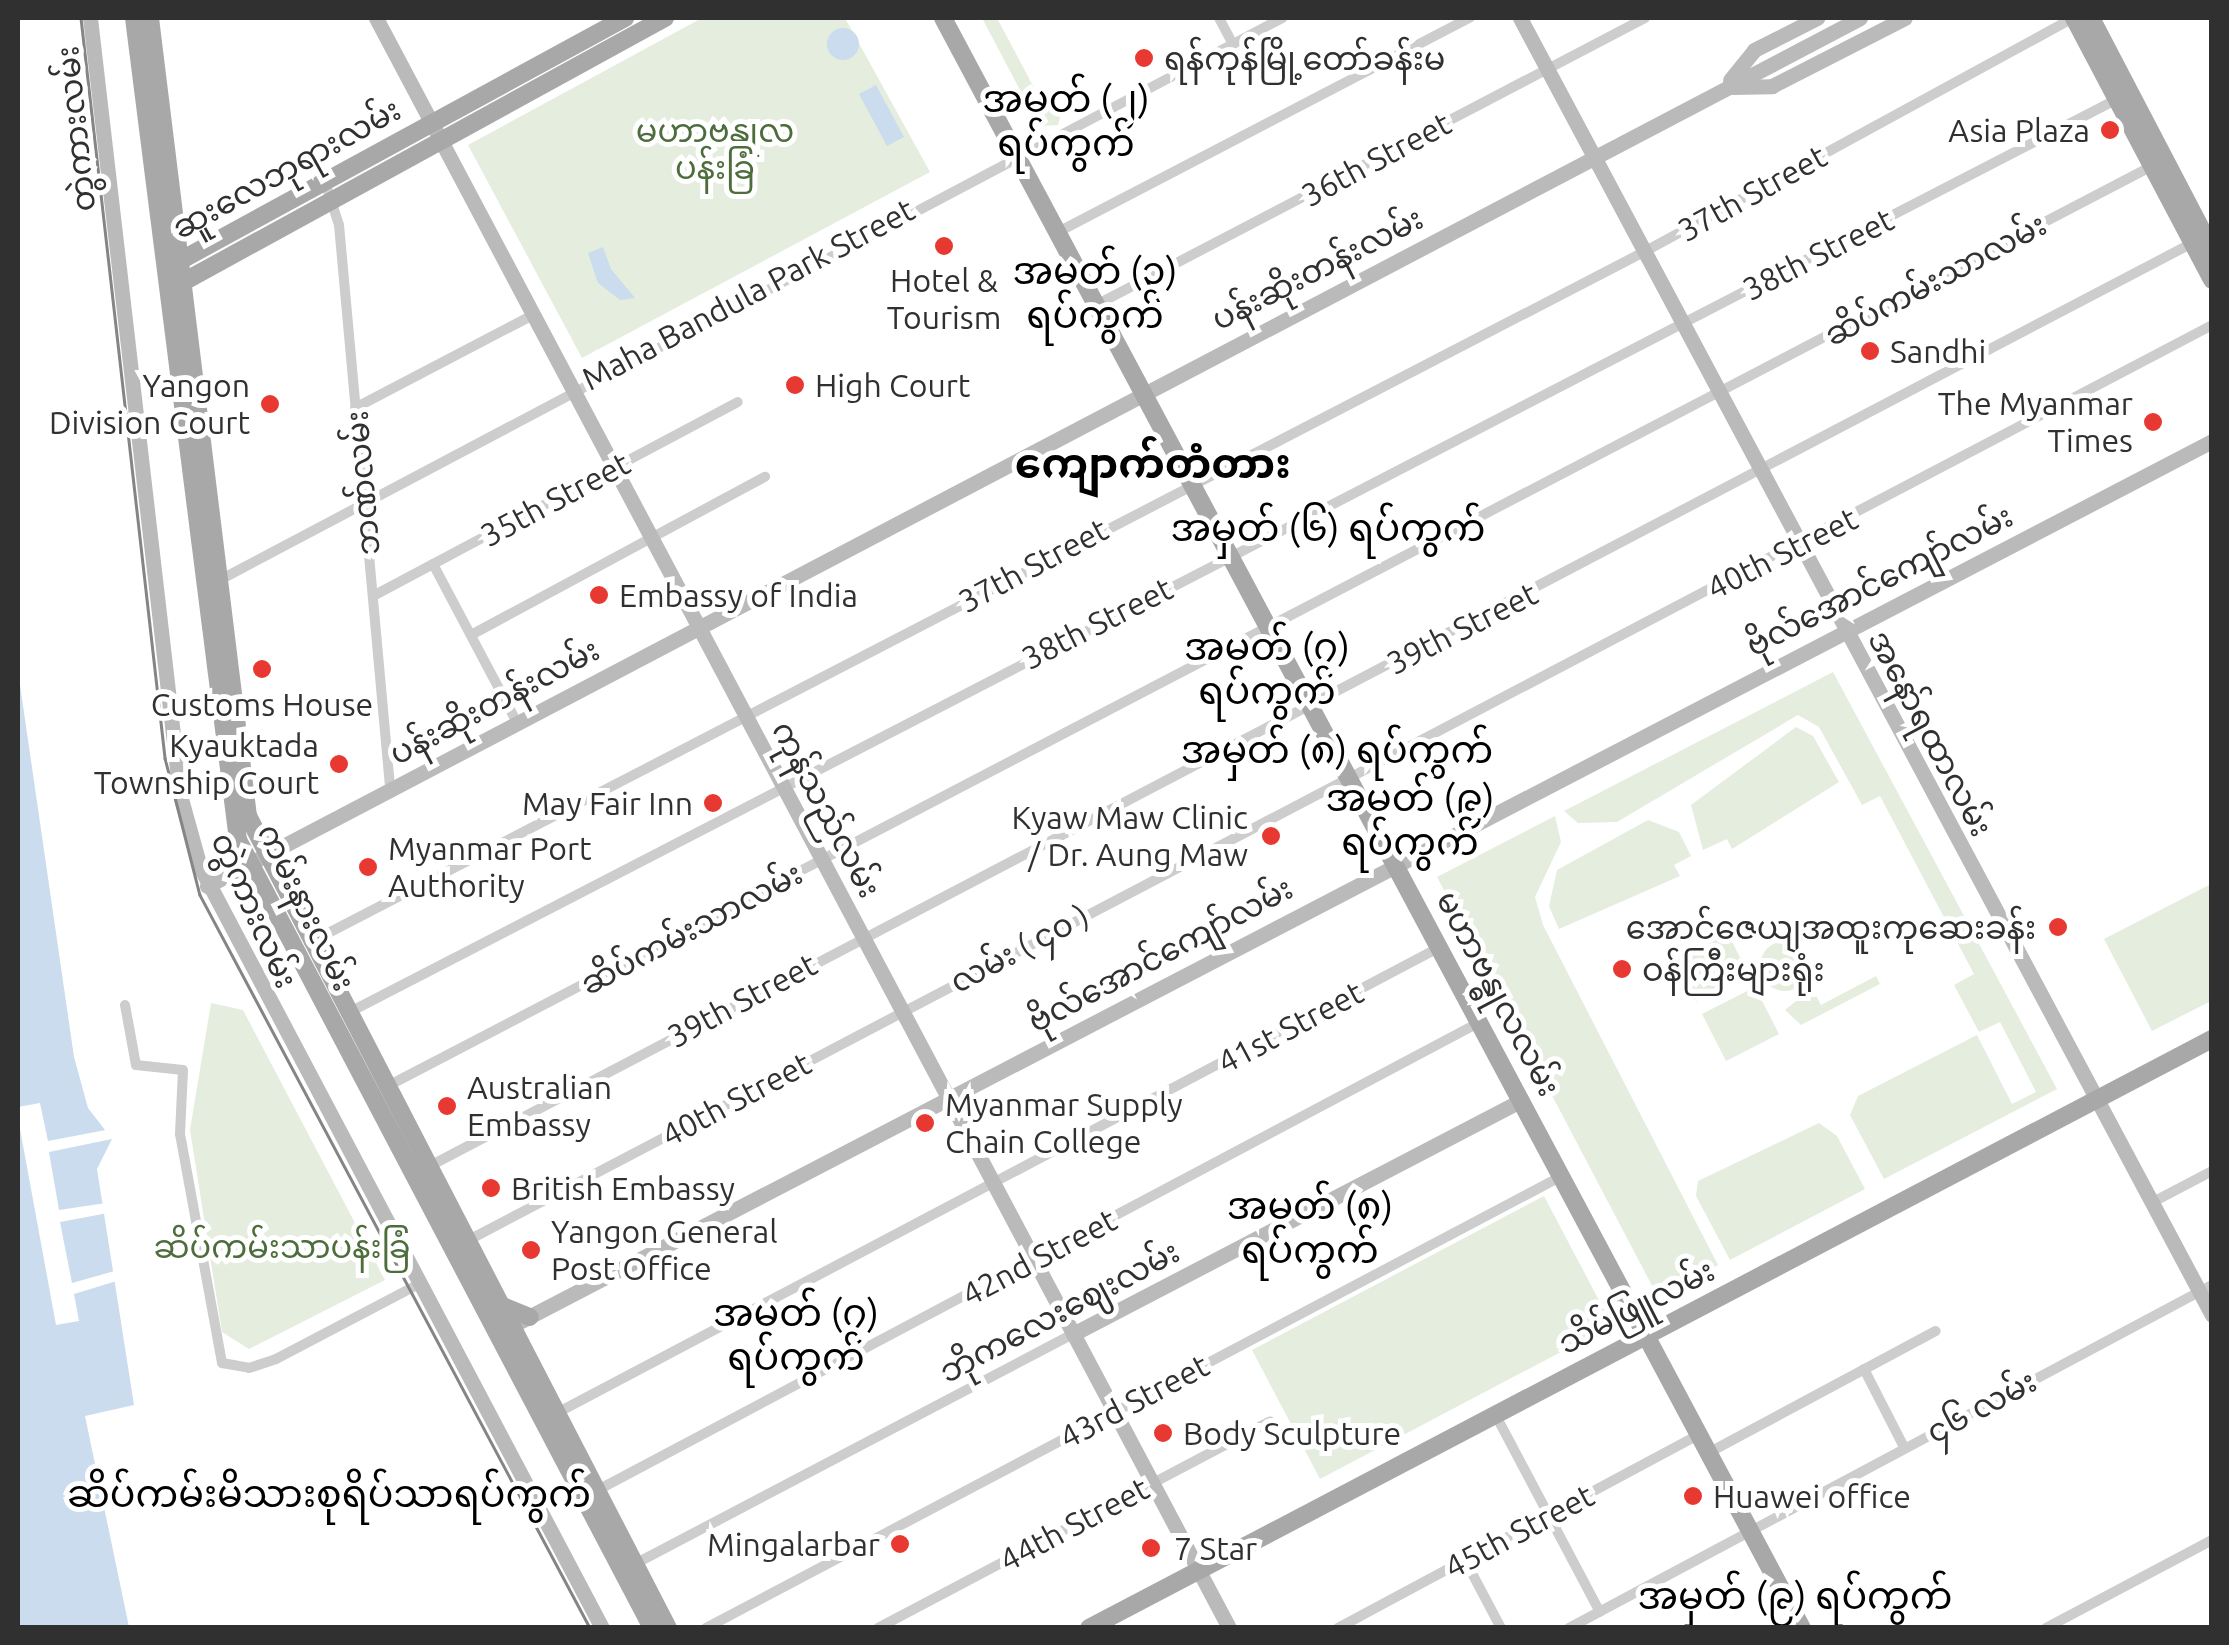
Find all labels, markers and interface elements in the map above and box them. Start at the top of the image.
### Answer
place label: ရန်ကုန်မြို့တော်ခန်းမ [1164,39,1445,77]
street label: တွဲကားလမ်း [47,44,103,214]
marker: ရန်ကုန်မြို့တော်ခန်းမ [1133,47,1155,69]
district label: အမှတ် (၂) ရပ်ကွက် [982,76,1150,165]
street label: ဆူးလေဘုရားလမ်း [165,89,407,247]
street label: 36th Street [1295,104,1457,214]
place label: Asia Plaza [1948,111,2090,149]
park label: မဟာဗန္ဓုလ ပန်းခြံ [636,112,794,187]
marker: Asia Plaza [2099,119,2121,141]
street label: 37th Street [1671,137,1833,249]
street label: Maha Bandula Park Street [575,190,921,398]
street label: ပန်းဆိုးတန်းလမ်း [1205,198,1429,338]
street label: 38th Street [1736,200,1900,308]
street label: ဆိပ်ကမ်းသာလမ်း [1818,204,2052,354]
marker: Hotel & Tourism [933,235,955,257]
district label: အမှတ် (၃) ရပ်ကွက် [1012,248,1178,338]
place label: Hotel & Tourism [887,262,1001,337]
place label: Sandhi [1890,332,1986,370]
marker: Sandhi [1859,340,1881,362]
place label: High Court [815,366,970,404]
place label: Yangon Division Court [49,367,250,442]
marker: High Court [784,374,806,396]
place label: The Myanmar Times [1938,385,2133,460]
marker: Yangon Division Court [259,393,281,415]
street label: ဘဏ်လမ်း [337,409,387,557]
marker: The Myanmar Times [2142,411,2164,433]
district label: ကျောက်တံတား [1015,438,1291,488]
street label: 35th Street [474,444,636,554]
street label: ဗိုလ်အောင်ကျော်လမ်း [1739,496,2019,664]
street label: 40th Street [1700,499,1864,607]
district label: အမှတ် (၆) ရပ်ကွက် [1171,505,1485,551]
street label: 37th Street [952,510,1114,620]
street label: 38th Street [1015,569,1179,677]
street label: 39th Street [1380,574,1544,682]
place label: Embassy of India [619,576,858,614]
marker: Embassy of India [588,584,610,606]
street label: အနော်ရထာလမ်း [1861,623,2001,843]
district label: အမှတ် (၇) ရပ်ကွက် [1184,624,1350,714]
street label: ပန်းဆိုးတန်းလမ်း [383,630,605,772]
marker: Customs House [251,658,273,680]
place label: Customs House [151,685,373,723]
street label: ကုန်သည်လမ်း [764,714,890,904]
place label: Kyauktada Township Court [94,727,319,802]
district label: အမှတ် (၈) ရပ်ကွက် [1181,727,1493,773]
marker: Kyauktada Township Court [328,753,350,775]
district label: အမှတ် (၉) ရပ်ကွက် [1326,775,1494,864]
place label: May Fair Inn [522,784,693,822]
marker: May Fair Inn [702,792,724,814]
place label: Kyaw Maw Clinic / Dr. Aung Maw [1012,799,1248,874]
street label: ကမ်းနားလမ်း [250,817,364,997]
marker: Kyaw Maw Clinic / Dr. Aung Maw [1258,823,1284,849]
street label: တွဲကားလမ်း [204,826,306,994]
place label: Myanmar Port Authority [388,830,592,905]
street label: ဆိပ်ကမ်းသာလမ်း [574,853,808,1003]
marker: Myanmar Port Authority [357,856,379,878]
street label: ဗိုလ်အောင်ကျော်လမ်း [1021,868,1299,1040]
street label: မဟာဗန္ဓုလလမ်း [1429,884,1569,1102]
street label: လမ်း ( ၄၀ ) [943,895,1095,1001]
place label: အောင်ဇေယျအထူးကုဆေးခန်း [1626,908,2036,946]
marker: အောင်ဇေယျအထူးကုဆေးခန်း [2045,914,2071,940]
street label: 39th Street [661,945,823,1055]
place label: ဝန်ကြီးများရုံး [1642,950,1824,988]
marker: ဝန်ကြီးများရုံး [1611,958,1633,980]
street label: 41st Street [1211,973,1369,1081]
street label: 40th Street [655,1044,817,1154]
place label: Australian Embassy [467,1069,612,1144]
place label: Myanmar Supply Chain College [945,1086,1183,1161]
marker: Australian Embassy [436,1095,458,1117]
marker: Myanmar Supply Chain College [914,1112,936,1134]
place label: British Embassy [511,1169,735,1207]
marker: British Embassy [480,1177,502,1199]
district label: အမှတ် (၈) ရပ်ကွက် [1227,1183,1393,1272]
street label: 42nd Street [955,1200,1123,1314]
place label: Yangon General Post Office [551,1213,778,1288]
park label: ဆိပ်ကမ်းသာပန်းခြံ [154,1227,410,1265]
street label: ဘိုကလေးဈေးလမ်း [932,1232,1186,1390]
marker: Yangon General Post Office [520,1239,542,1261]
street label: သိမ်ဖြူလမ်း [1551,1250,1721,1362]
district label: အမှတ် (၇) ရပ်ကွက် [713,1290,879,1380]
street label: 43rd Street [1053,1346,1215,1456]
street label: ၄၆ လမ်း [1920,1361,2042,1451]
place label: Body Sculpture [1183,1414,1401,1452]
marker: Body Sculpture [1152,1422,1174,1444]
street label: 44th Street [993,1469,1155,1579]
district label: ဆိပ်ကမ်းမိသားစုရိပ်သာရပ်ကွက် [67,1471,591,1517]
street label: 45th Street [1438,1476,1600,1586]
place label: Huawei office [1713,1477,1911,1515]
marker: Huawei office [1682,1485,1704,1507]
place label: Mingalarbar [707,1525,880,1563]
place label: 7 Star [1174,1529,1257,1567]
marker: Mingalarbar [889,1533,911,1555]
marker: 7 Star [1138,1535,1164,1561]
district label: အမှတ် (၉) ရပ်ကွက် [1638,1573,1952,1619]

